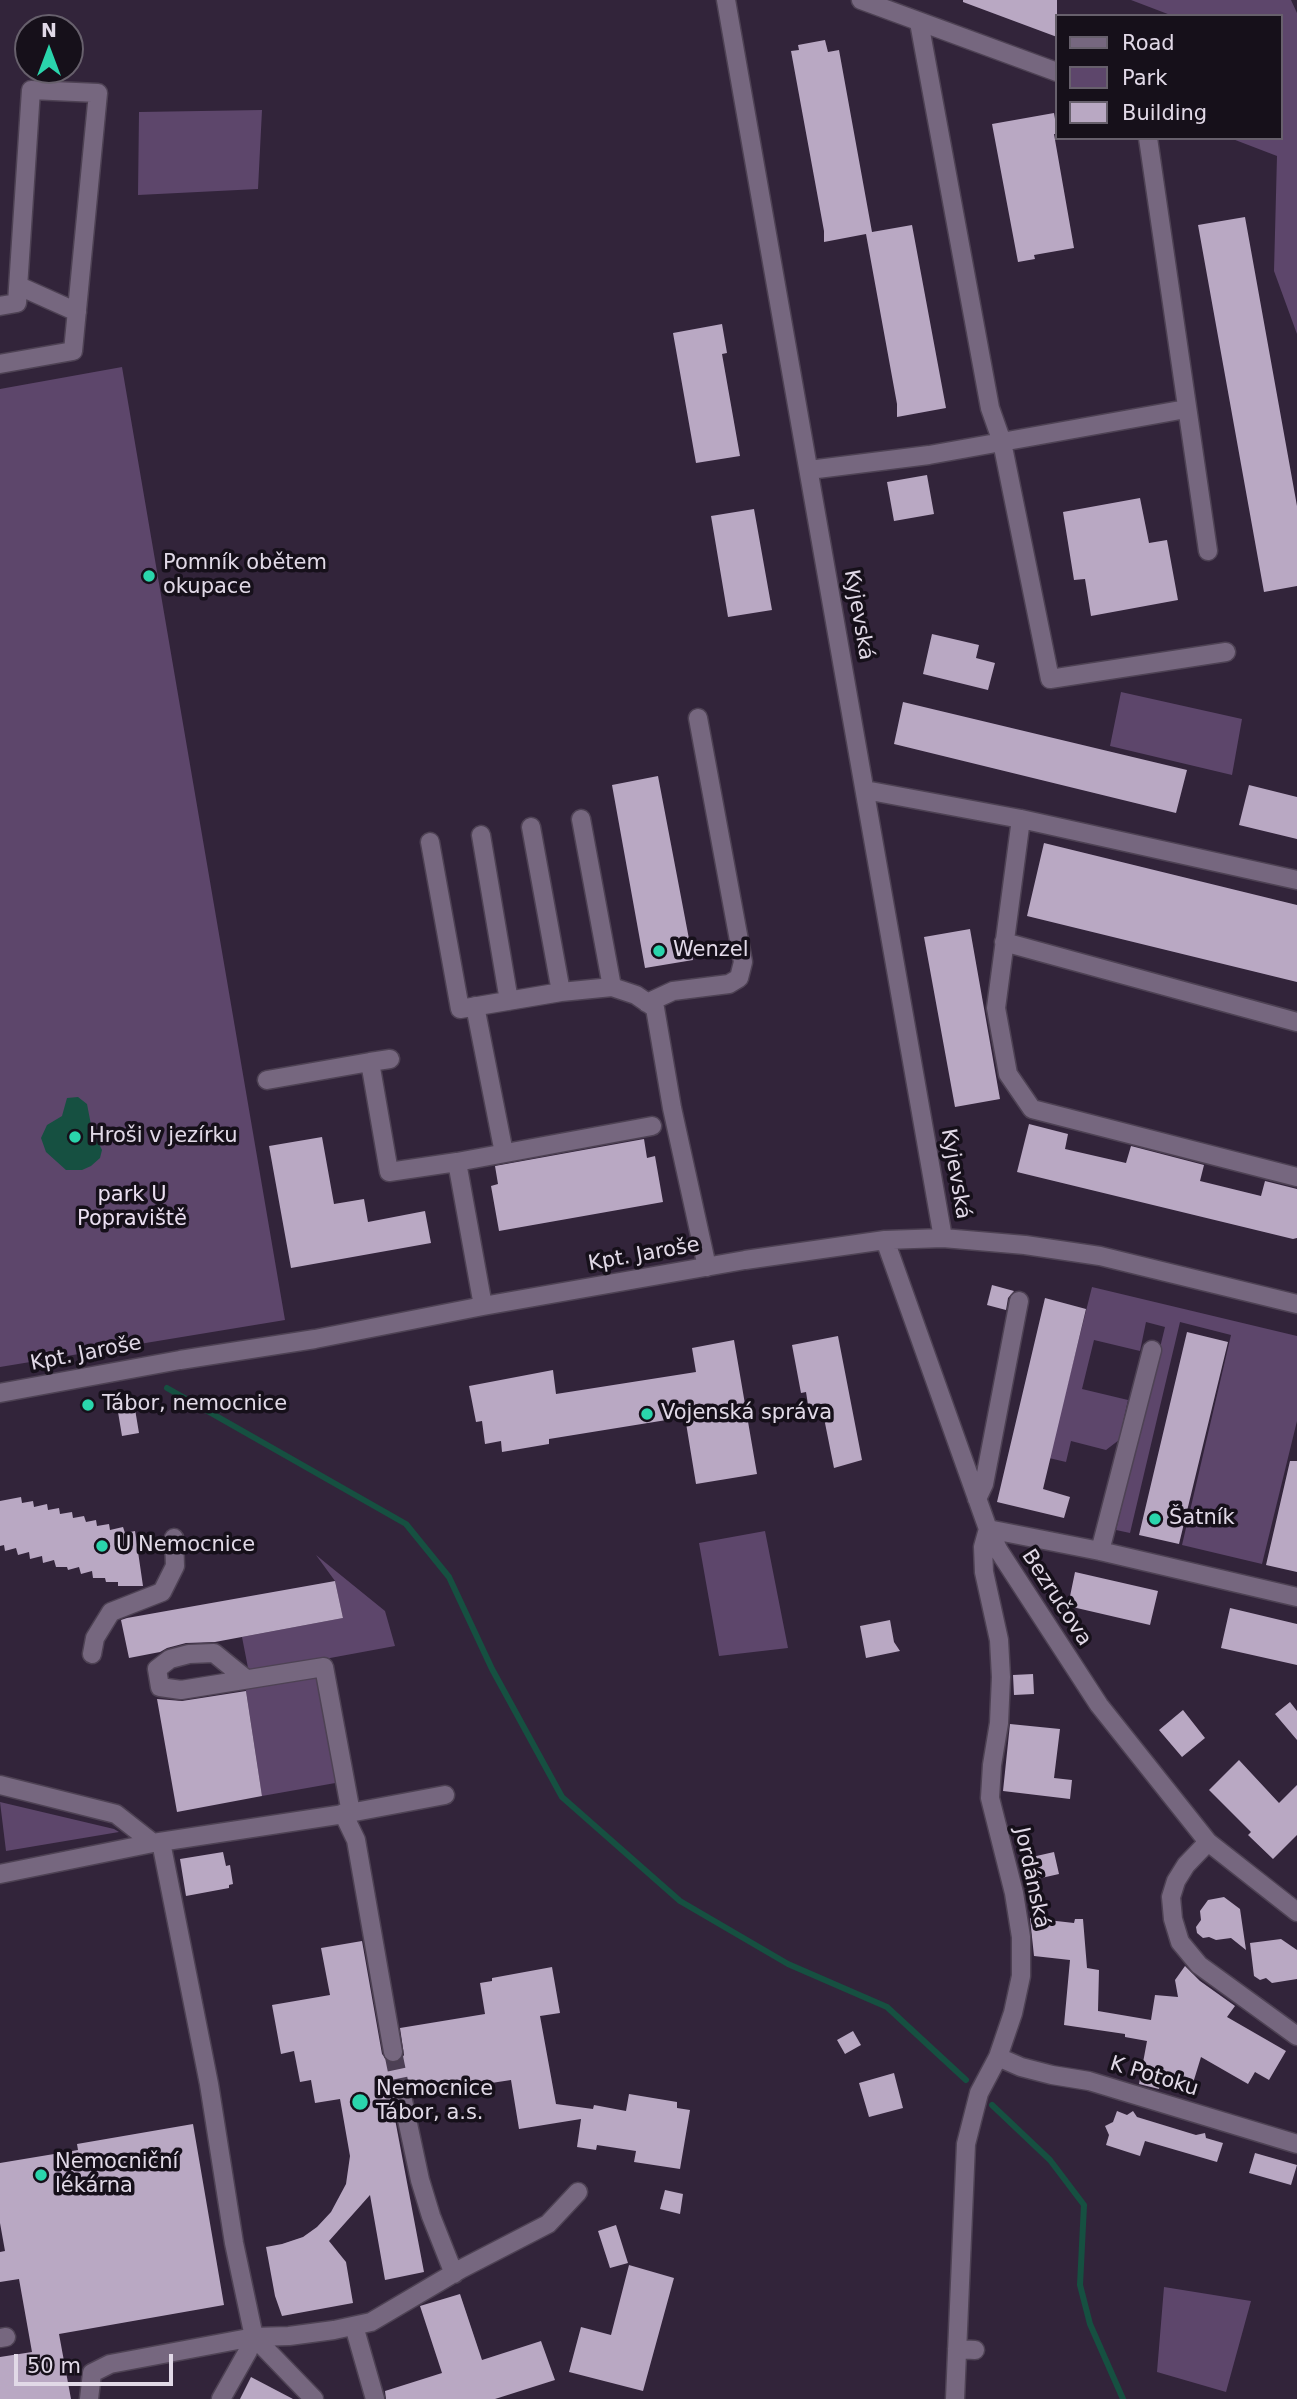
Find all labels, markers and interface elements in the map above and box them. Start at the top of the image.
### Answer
north arrow [14,14,84,84]
legend [1056,14,1283,140]
text: N [41,19,57,41]
text: Road [1122,31,1175,55]
text: Park [1122,66,1167,90]
text: Building [1122,101,1207,125]
place label: Pomník obětem okupace [163,551,327,601]
marker: Pomník obětem okupace [141,568,157,584]
street label: Kyjevská [838,568,878,662]
place label: Wenzel [673,938,749,964]
marker: Wenzel [651,943,667,959]
place label: Hroši v jezírku [89,1124,237,1150]
street label: Kyjevská [935,1127,975,1221]
marker: Hroši v jezírku [67,1129,83,1145]
park label: park U Popraviště [77,1183,187,1233]
street label: Kpt. Jaroše [586,1233,702,1277]
street label: Kpt. Jaroše [28,1331,144,1377]
place label: Tábor, nemocnice [102,1392,287,1418]
marker: Tábor, nemocnice [80,1397,96,1413]
place label: Vojenská správa [661,1401,832,1427]
marker: Vojenská správa [639,1406,655,1422]
place label: Šatník [1169,1506,1235,1532]
marker: Šatník [1147,1511,1163,1527]
place label: U Nemocnice [116,1533,255,1559]
marker: U Nemocnice [94,1538,110,1554]
street label: Bezručova [1015,1545,1097,1651]
street label: Jordánská [1008,1825,1054,1931]
street label: K Potoku [1107,2052,1201,2102]
place label: Nemocnice Tábor, a.s. [376,2077,493,2127]
marker: Nemocnice Tábor, a.s. [350,2092,370,2112]
place label: Nemocniční lékárna [55,2150,178,2200]
marker: Nemocniční lékárna [33,2167,49,2183]
scale bar [18,2340,177,2384]
text: 50 m [27,2354,81,2378]

